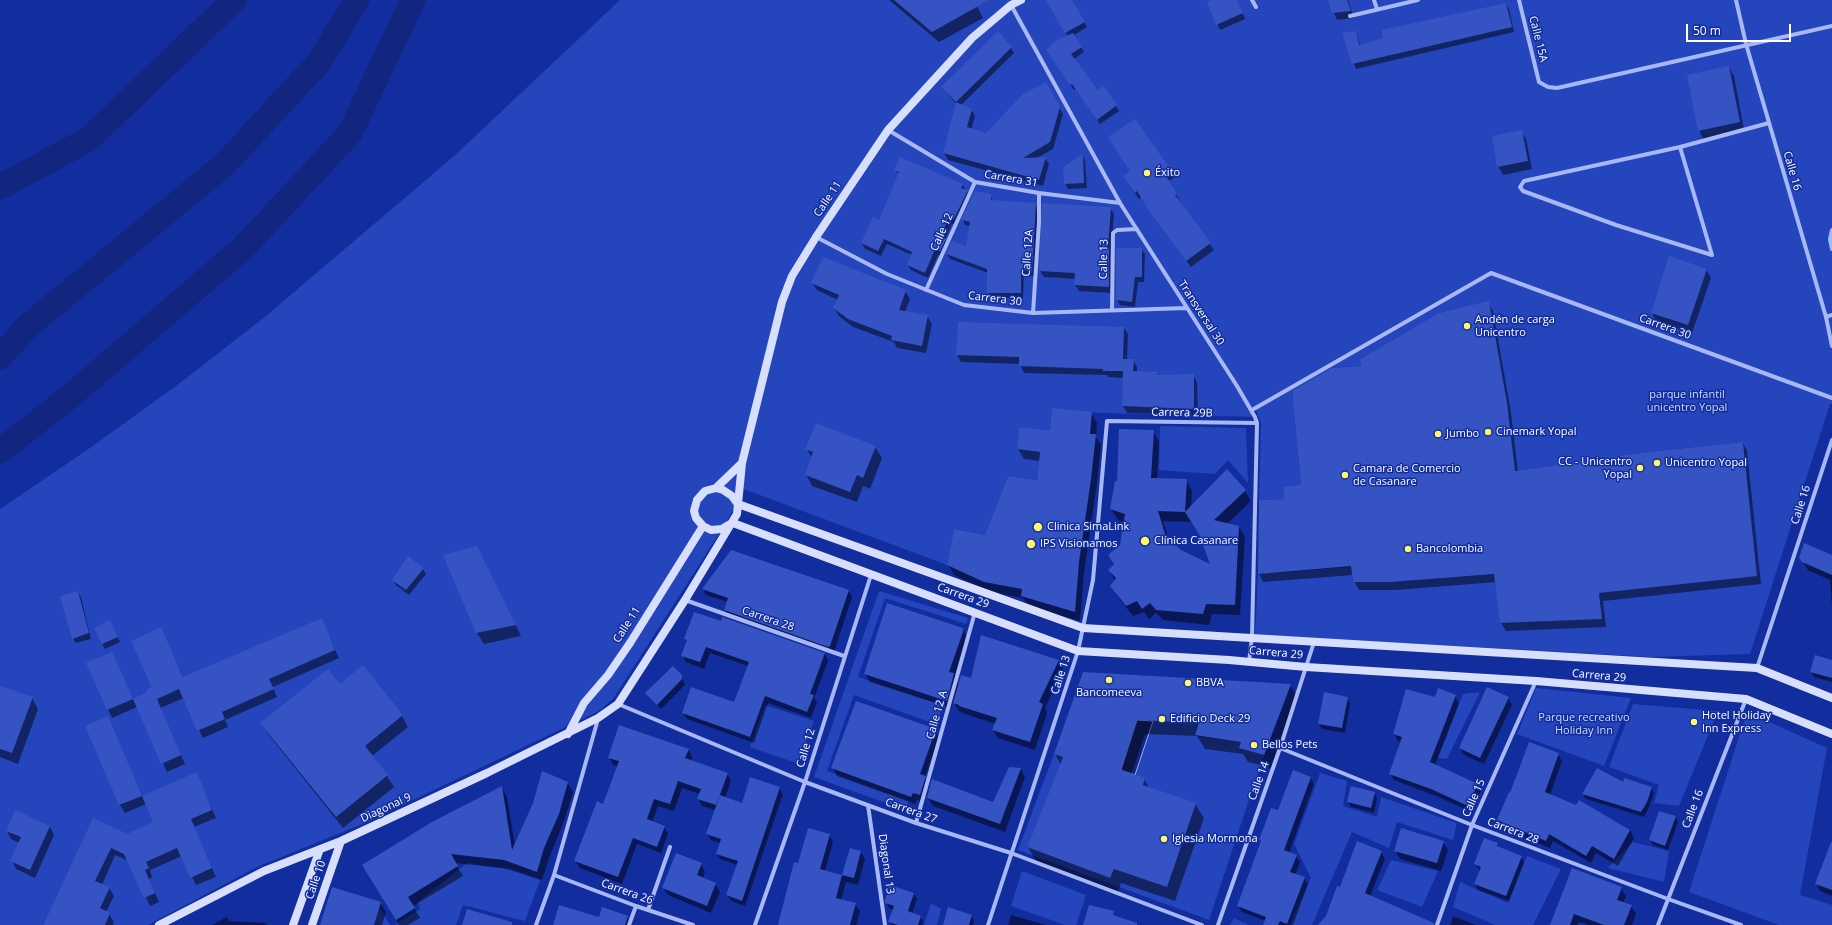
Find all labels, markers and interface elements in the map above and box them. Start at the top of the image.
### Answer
street label: Calle 15A [1526,15,1550,63]
scale bar [1688,16,1793,42]
text: 50 m [1693,22,1721,39]
street label: Calle 16 [1780,150,1804,192]
place label: Éxito [1155,166,1180,180]
street label: Carrera 31 [983,168,1039,190]
marker: Éxito [1142,168,1152,178]
street label: Calle 11 [811,179,845,219]
street label: Calle 12 [928,211,956,253]
street label: Calle 12A [1020,229,1036,277]
street label: Calle 13 [1097,239,1111,279]
street label: Transversal 30 [1175,278,1227,348]
street label: Carrera 30 [967,289,1023,309]
street label: Carrera 30 [1637,312,1693,342]
place label: Andén de carga Unicentro [1475,313,1555,339]
marker: Andén de carga Unicentro [1462,321,1472,331]
park label: parque infantil unicentro Yopal [1647,388,1727,414]
street label: Carrera 29B [1151,406,1213,420]
place label: Cinemark Yopal [1496,425,1576,439]
place label: Jumbo [1446,427,1479,441]
marker: Cinemark Yopal [1483,427,1493,437]
marker: Jumbo [1433,429,1443,439]
place label: CC - Unicentro Yopal [1558,455,1632,481]
place label: Unicentro Yopal [1665,456,1747,470]
marker: Unicentro Yopal [1652,458,1662,468]
place label: Camara de Comercio de Casanare [1353,462,1461,488]
marker: CC - Unicentro Yopal [1635,463,1645,473]
marker: Camara de Comercio de Casanare [1340,470,1350,480]
street label: Calle 16 [1789,484,1813,526]
place label: Clinica SimaLink [1047,520,1129,534]
marker: Clinica SimaLink [1032,521,1044,533]
place label: Clínica Casanare [1154,534,1238,548]
marker: Clínica Casanare [1139,535,1151,547]
place label: IPS Visionamos [1040,537,1117,551]
marker: IPS Visionamos [1025,538,1037,550]
place label: Bancolombia [1416,542,1483,556]
marker: Bancolombia [1403,544,1413,554]
street label: Carrera 29 [935,581,991,611]
street label: Carrera 28 [740,604,796,634]
street label: Calle 11 [611,605,643,645]
street label: Carrera 29 [1248,644,1304,662]
street label: Calle 13 [1049,654,1073,696]
street label: Carrera 29 [1571,667,1627,685]
marker: Bancomeeva [1104,675,1114,685]
place label: BBVA [1196,676,1224,690]
marker: BBVA [1183,678,1193,688]
place label: Bancomeeva [1076,686,1142,700]
street label: Calle 12 A [924,689,950,741]
place label: Hotel Holiday Inn Express [1702,709,1771,735]
park label: Parque recreativo Holiday Inn [1538,711,1630,737]
place label: Edificio Deck 29 [1170,712,1250,726]
marker: Edificio Deck 29 [1157,714,1167,724]
marker: Hotel Holiday Inn Express [1689,717,1699,727]
street label: Calle 12 [794,727,818,769]
place label: Bellos Pets [1262,738,1318,752]
marker: Bellos Pets [1249,740,1259,750]
street label: Calle 14 [1246,760,1272,802]
street label: Calle 15 [1460,777,1488,819]
street label: Calle 16 [1680,788,1706,830]
street label: Diagonal 9 [359,791,413,825]
street label: Carrera 27 [883,796,939,826]
street label: Carrera 28 [1485,815,1541,847]
place label: Iglesia Mormona [1172,832,1258,846]
street label: Diagonal 13 [875,833,897,895]
marker: Iglesia Mormona [1159,834,1169,844]
street label: Calle 10 [303,859,329,901]
street label: Carrera 26 [599,877,655,907]

